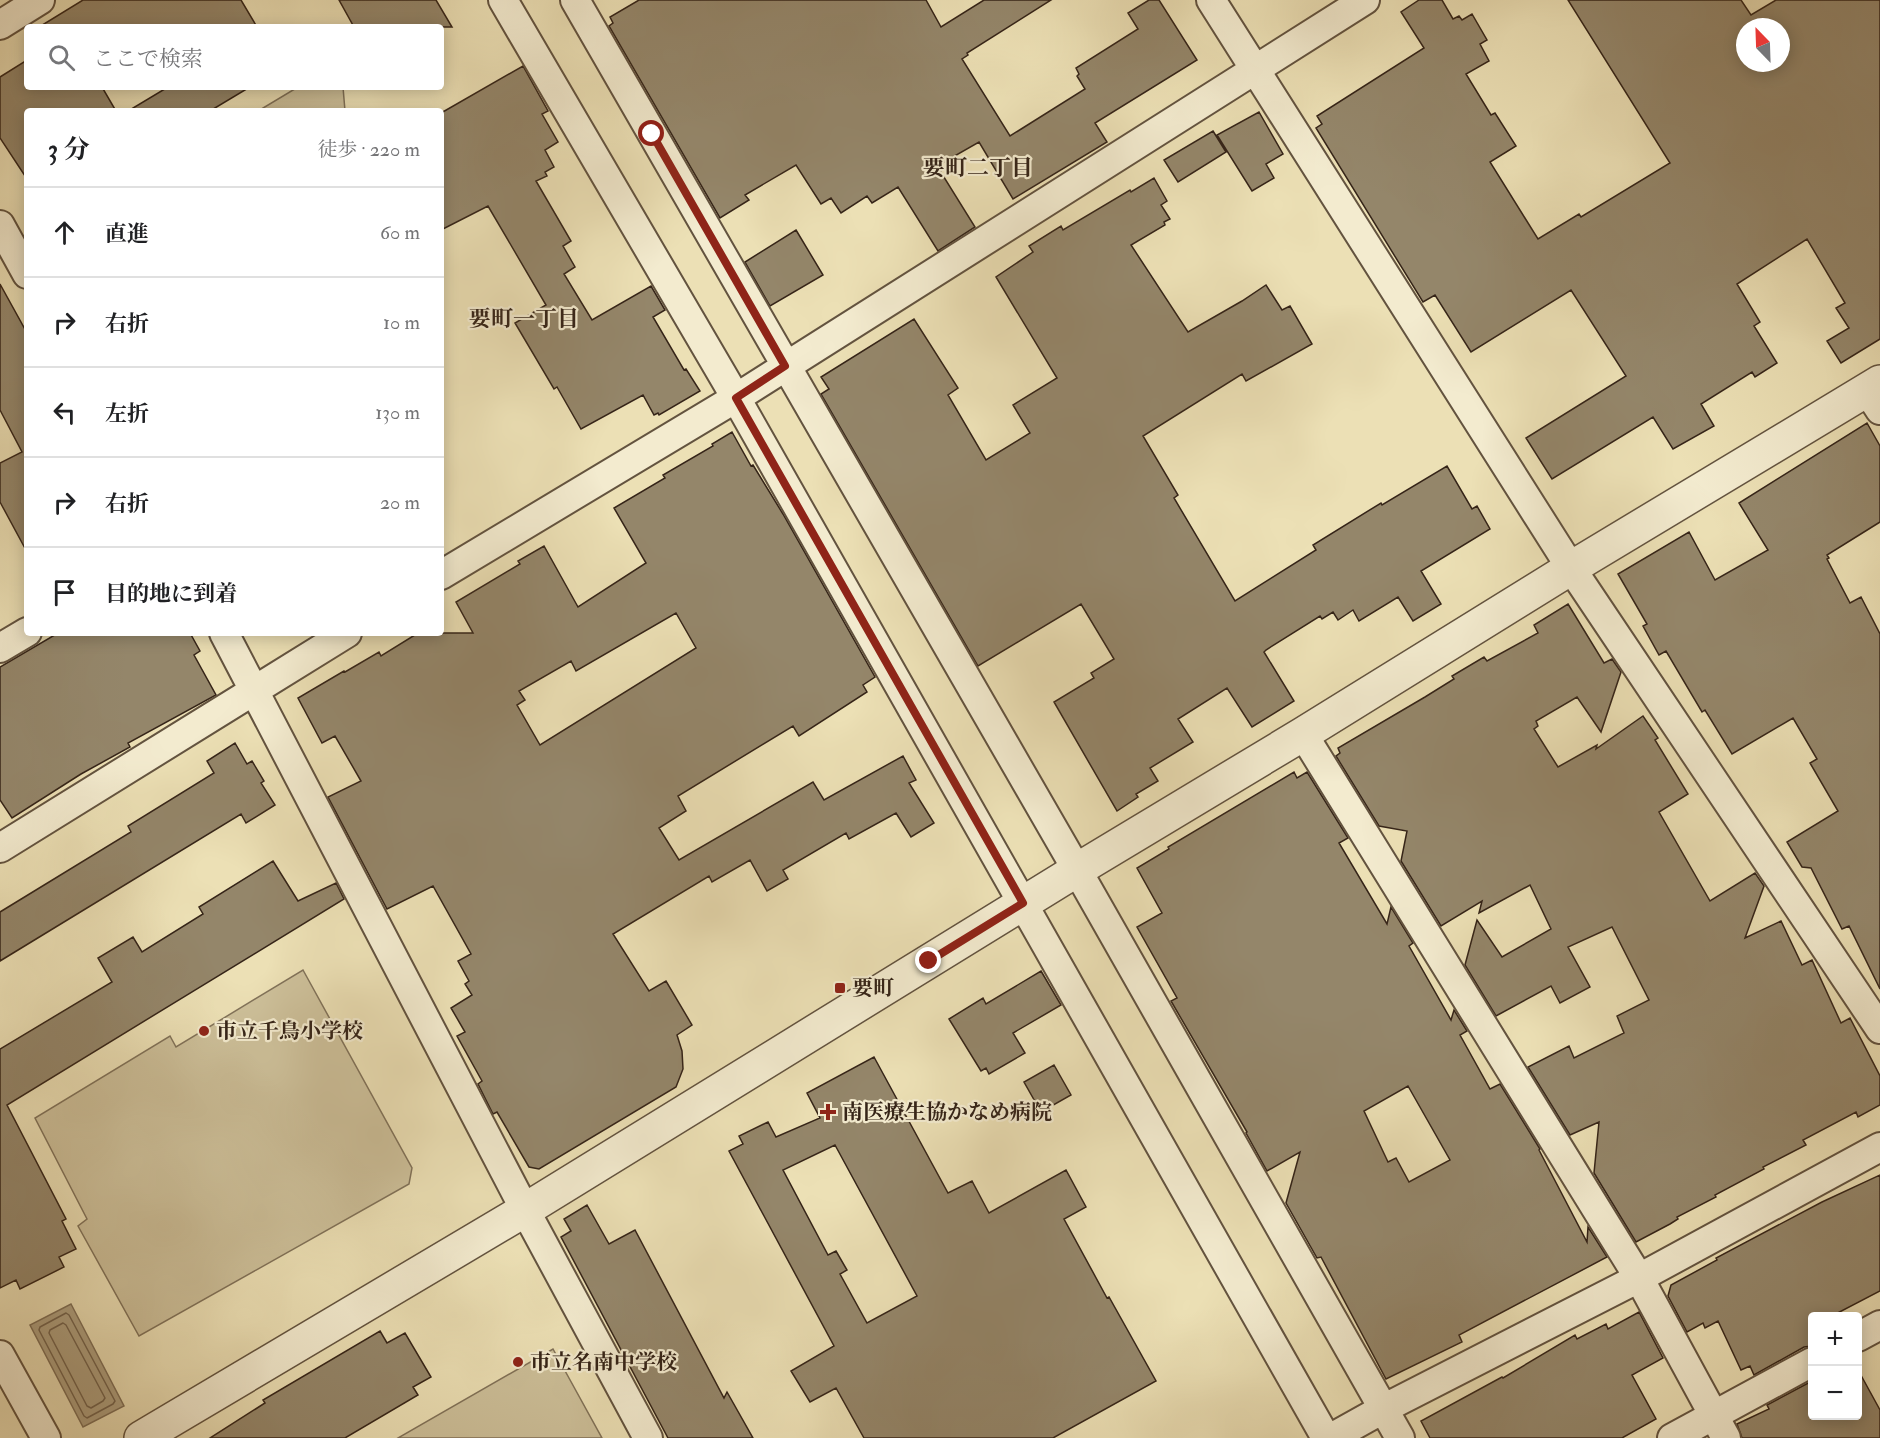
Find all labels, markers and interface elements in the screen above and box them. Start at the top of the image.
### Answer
north arrow [1736,18,1790,72]
search box [24,24,444,90]
icon: search [45,41,78,74]
text: ここで検索 [93,45,203,73]
route start [638,120,664,146]
text: 3 分 [48,134,89,166]
text: 徒歩 · 220 m [317,137,420,162]
district label: 要町二丁目 [923,154,1033,182]
icon: ahead [48,216,81,249]
text: 直進 [105,220,149,248]
text: 60 m [380,220,420,245]
district label: 要町一丁目 [469,305,579,333]
icon: right [48,306,81,339]
text: 右折 [105,310,149,338]
text: 10 m [383,310,420,335]
icon: left [48,396,81,429]
text: 左折 [105,400,149,428]
text: 130 m [375,400,420,425]
icon: right [48,486,81,519]
text: 右折 [105,490,149,518]
text: 20 m [380,490,420,515]
icon: arrive [48,576,81,609]
text: 目的地に到着 [105,580,237,608]
route end [915,947,941,973]
place label: 要町 [852,975,894,1002]
marker: 要町 [833,981,847,995]
place label: 市立千鳥小学校 [216,1018,363,1045]
marker: 市立千鳥小学校 [197,1024,211,1038]
place label: 南医療生協かなめ病院 [842,1099,1052,1126]
marker: 南医療生協かなめ病院 [819,1103,837,1121]
map controls [1808,1312,1862,1420]
button: + [1808,1312,1862,1366]
place label: 市立名南中学校 [530,1349,677,1376]
marker: 市立名南中学校 [511,1355,525,1369]
button: − [1808,1366,1862,1420]

